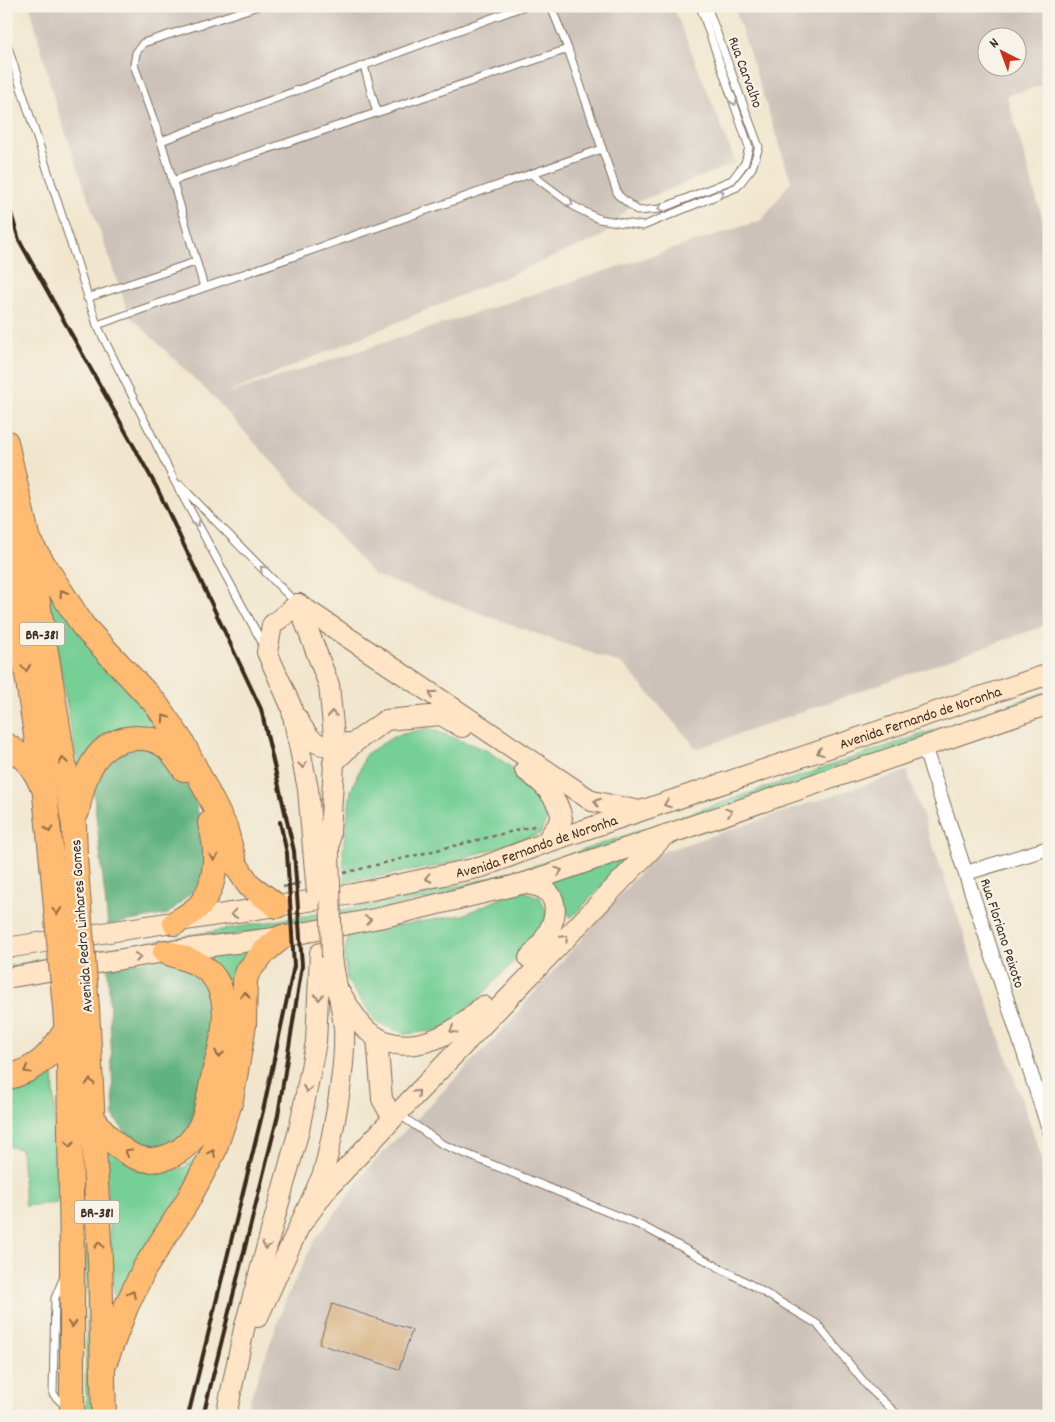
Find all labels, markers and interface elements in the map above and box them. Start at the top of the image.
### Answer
north arrow [978,28,1028,78]
street label: Rua Carvalho [721,34,767,112]
text: N [985,34,1004,54]
one-way arrow [728,97,738,105]
one-way arrow [717,189,725,199]
one-way arrow [564,197,574,206]
one-way arrow [657,202,665,212]
one-way arrow [191,517,201,526]
one-way arrow [260,566,269,575]
one-way arrow [59,589,69,598]
road number: BR-381 [20,622,64,646]
one-way arrow [21,664,31,673]
street label: Avenida Fernando de Noronha [837,681,1006,757]
one-way arrow [428,691,437,700]
one-way arrow [327,710,338,718]
one-way arrow [162,714,171,724]
one-way arrow [817,746,825,756]
one-way arrow [59,757,69,765]
one-way arrow [297,761,308,770]
one-way arrow [593,797,602,807]
one-way arrow [663,798,671,808]
one-way arrow [724,808,733,818]
street label: Avenida Fernando de Noronha [454,810,622,885]
one-way arrow [43,826,54,834]
street label: Avenida Pedro Linhares Gomes [66,839,100,1013]
one-way arrow [209,854,219,862]
one-way arrow [554,867,563,877]
one-way arrow [424,873,433,883]
street label: Rua Floriano Peixoto [973,876,1029,992]
one-way arrow [51,907,62,915]
one-way arrow [230,908,238,918]
one-way arrow [363,916,372,926]
one-way arrow [559,935,568,944]
one-way arrow [134,952,143,962]
one-way arrow [240,991,250,999]
one-way arrow [314,994,324,1001]
one-way arrow [449,1024,458,1034]
one-way arrow [214,1050,225,1059]
one-way arrow [23,1063,32,1073]
one-way arrow [84,1078,95,1086]
one-way arrow [302,1085,313,1094]
one-way arrow [411,1090,420,1099]
one-way arrow [65,1140,75,1148]
one-way arrow [125,1148,134,1158]
one-way arrow [206,1150,216,1159]
road number: BR-381 [74,1200,120,1224]
one-way arrow [94,1240,105,1248]
one-way arrow [261,1242,271,1250]
one-way arrow [126,1291,136,1300]
one-way arrow [67,1320,77,1328]

